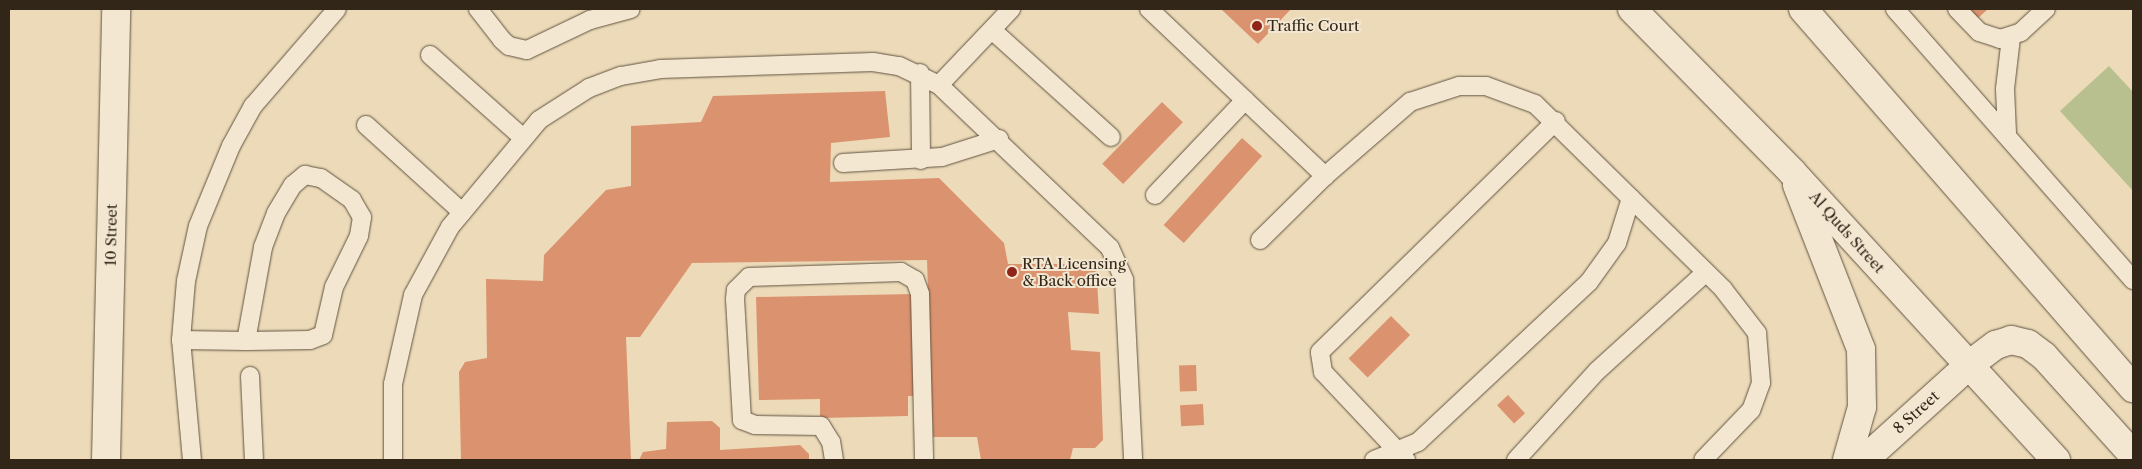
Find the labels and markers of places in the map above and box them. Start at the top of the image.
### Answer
place label: Traffic Court [1267,17,1359,35]
marker: Traffic Court [1251,20,1263,32]
place label: RTA Licensing & Back office [1022,254,1126,289]
marker: RTA Licensing & Back office [1006,266,1018,278]

